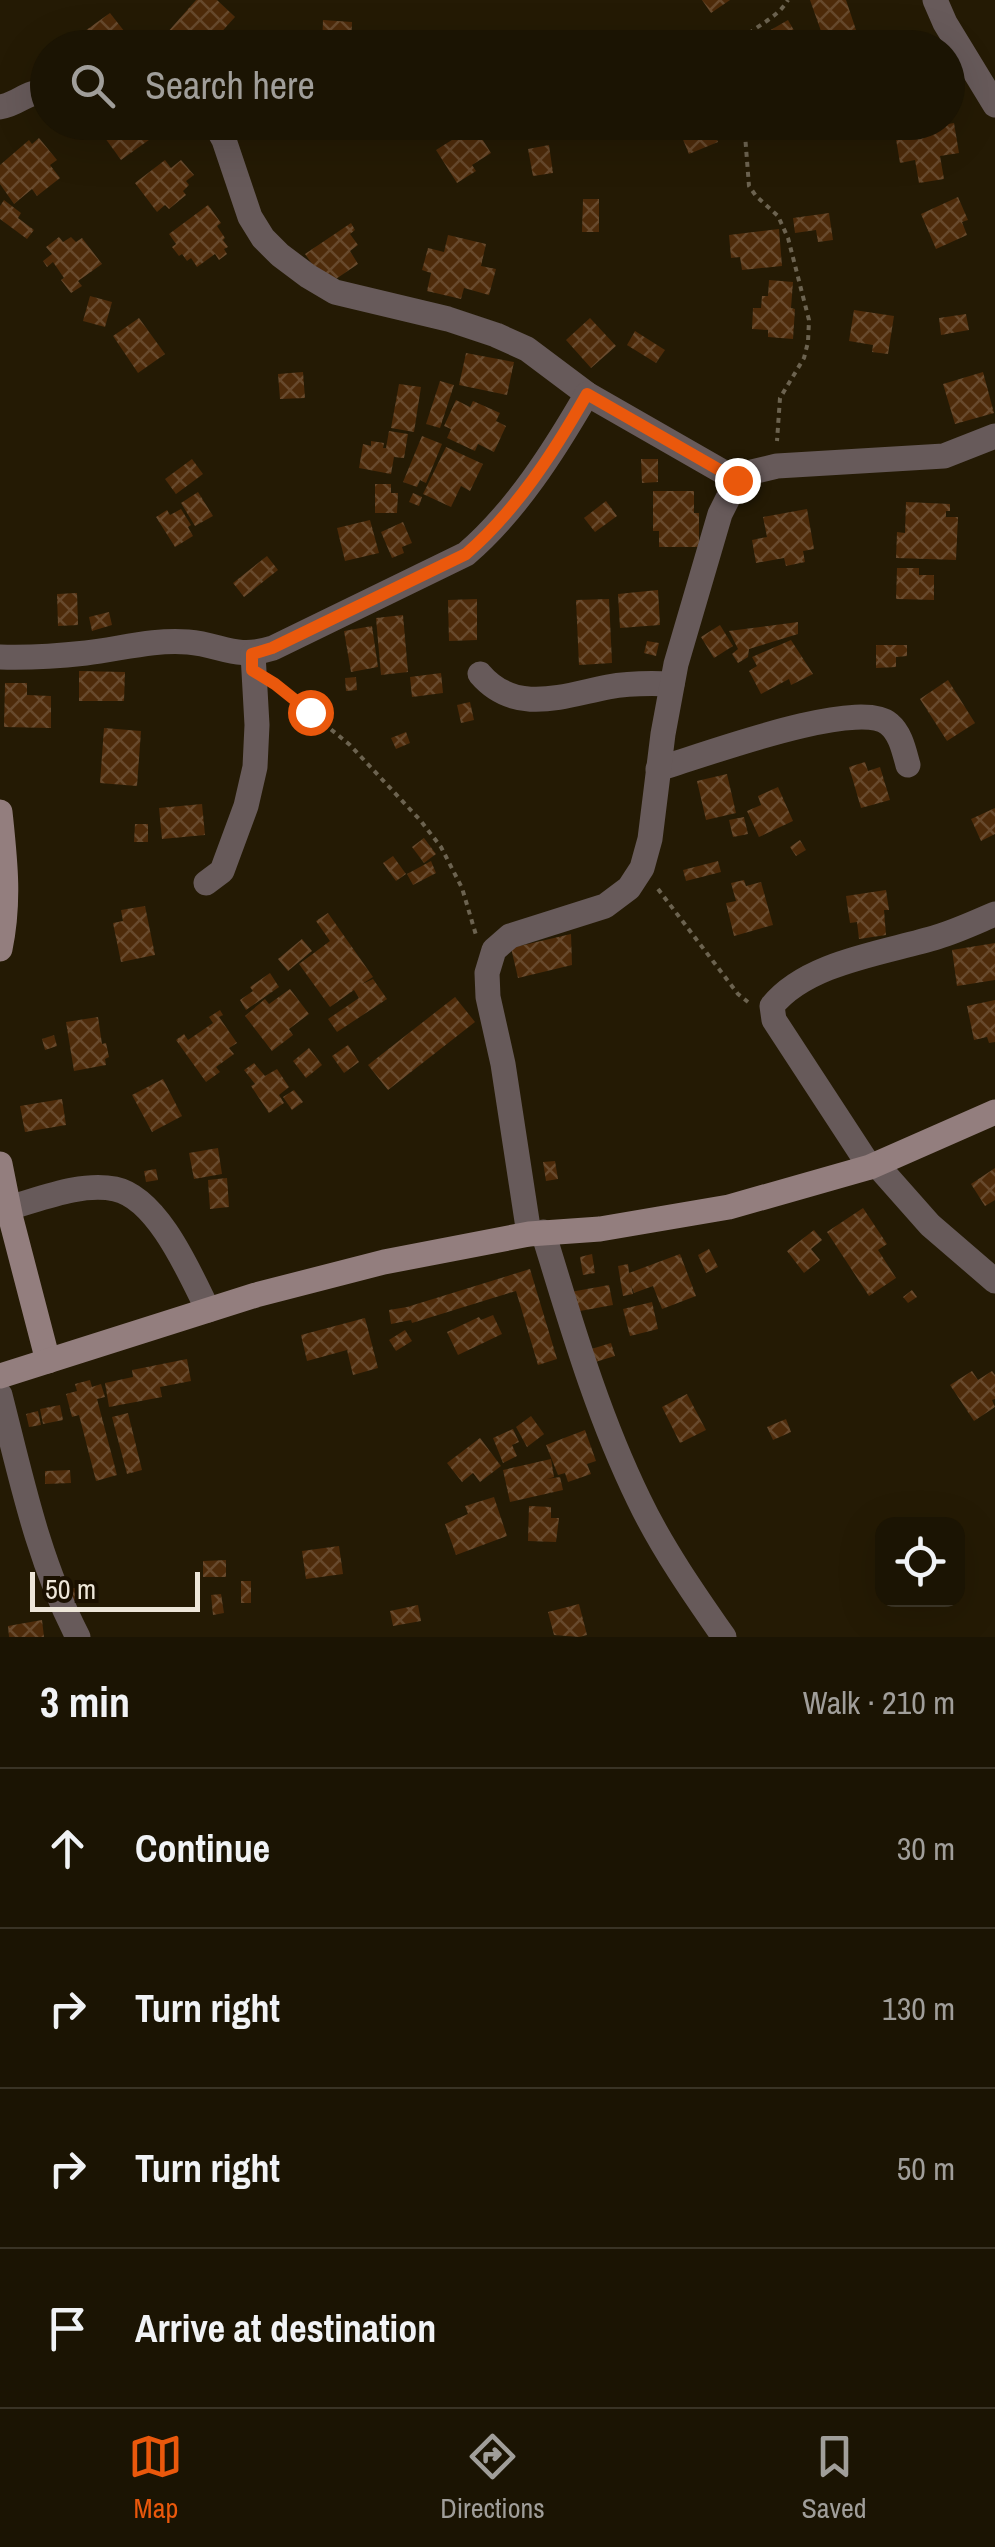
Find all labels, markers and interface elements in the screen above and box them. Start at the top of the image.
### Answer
search box [30,30,965,140]
icon: search [65,58,120,113]
text: Search here [145,60,315,111]
route end [715,458,761,504]
route start [288,690,334,736]
map controls [875,1517,965,1607]
button: locate [875,1517,965,1607]
scale bar [30,1567,200,1612]
text: 50 m [45,1570,96,1608]
text: 3 min [40,1674,130,1730]
text: Walk · 210 m [803,1681,955,1724]
icon: ahead [40,1821,95,1876]
text: Continue [135,1823,270,1874]
text: 30 m [897,1827,955,1870]
icon: right [40,1981,95,2036]
text: Turn right [135,1983,280,2034]
text: 130 m [882,1987,955,2030]
icon: right [40,2141,95,2196]
text: Turn right [135,2143,280,2194]
text: 50 m [897,2147,955,2190]
icon: arrive [40,2301,95,2356]
text: Arrive at destination [135,2303,436,2354]
tab: Map [128,2429,183,2527]
tab: Directions [440,2429,545,2527]
tab: Saved [802,2429,867,2527]

